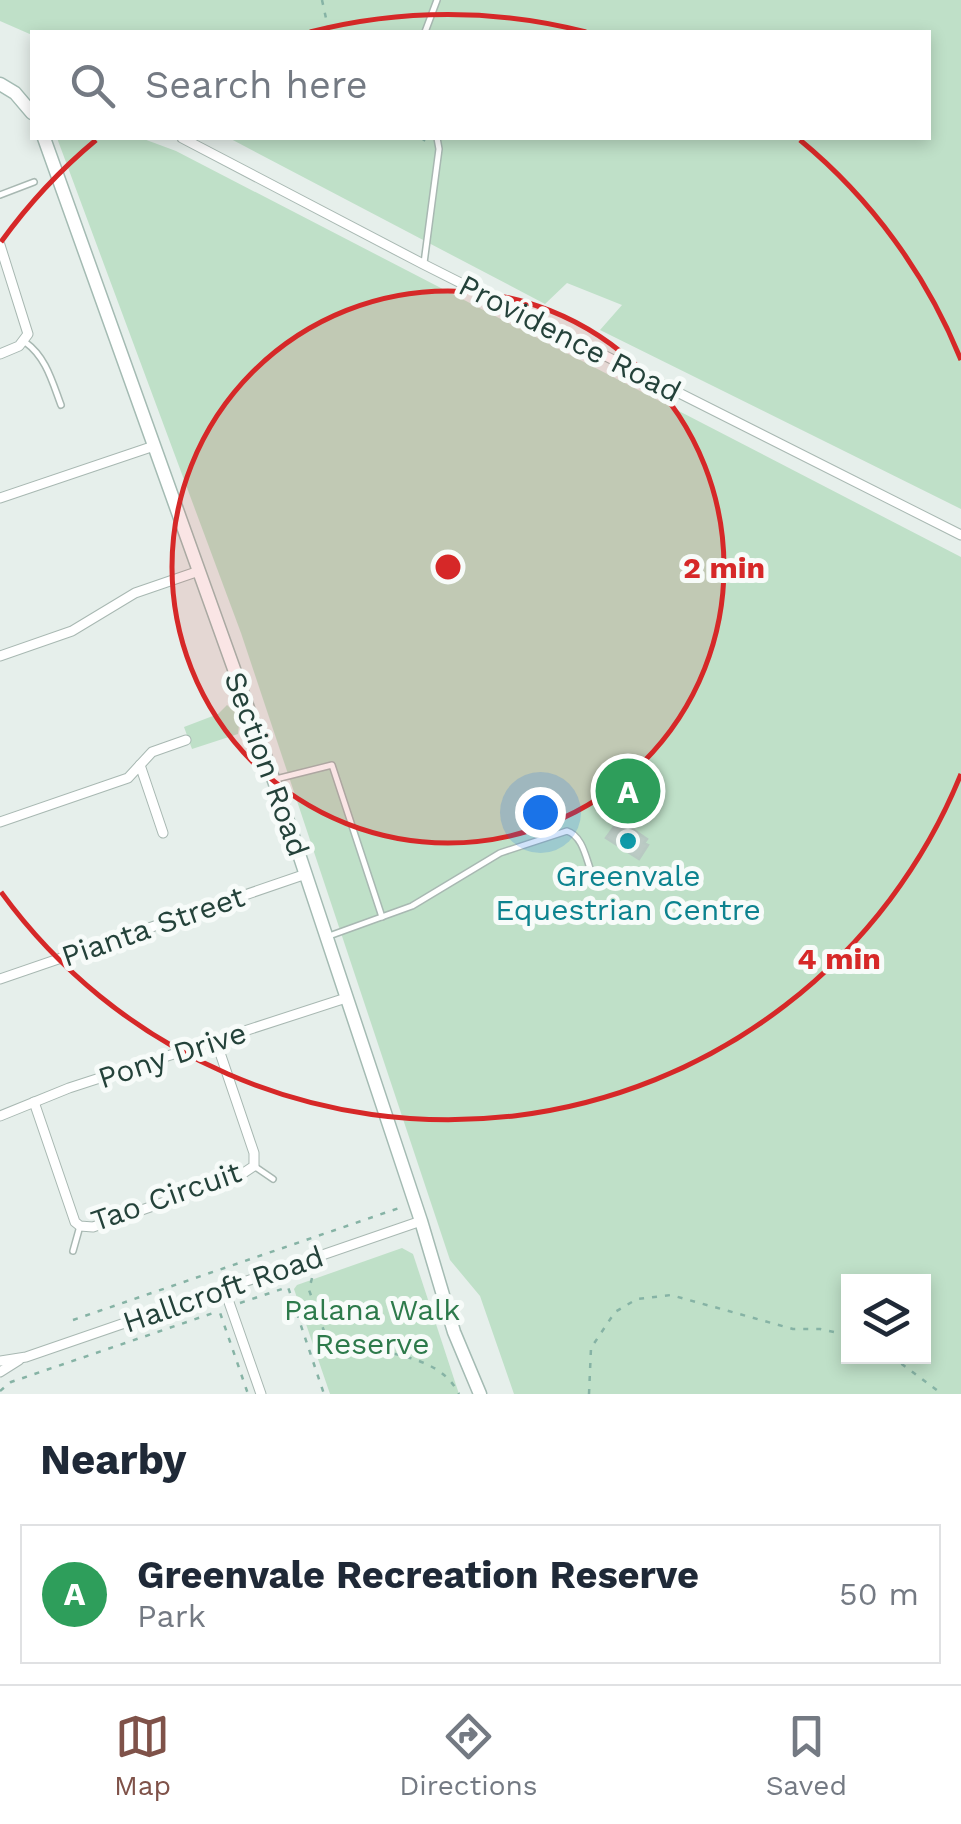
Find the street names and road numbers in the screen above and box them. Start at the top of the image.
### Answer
street label: Providence Road [453,267,687,409]
street label: Section Road [217,667,317,861]
street label: Pianta Street [57,878,249,974]
street label: Pony Drive [93,1015,251,1095]
street label: Tao Circuit [86,1154,246,1238]
street label: Hallcroft Road [118,1238,328,1340]

